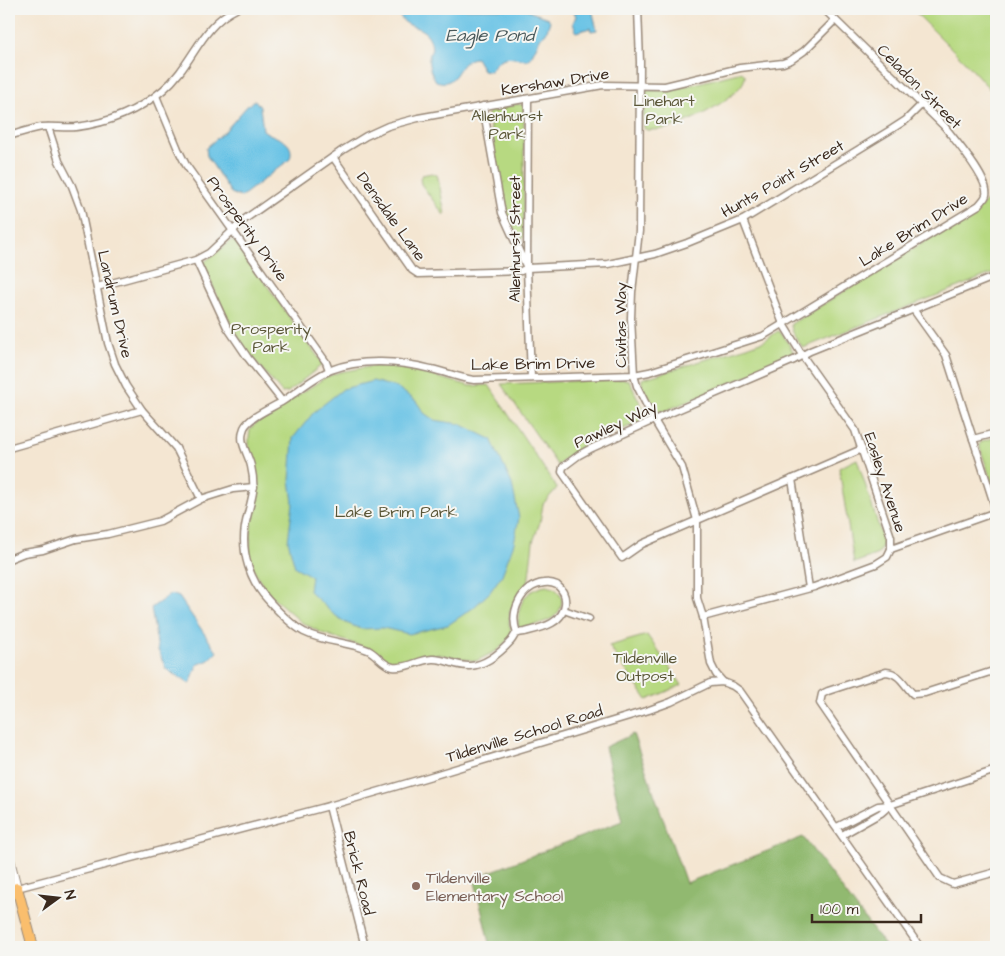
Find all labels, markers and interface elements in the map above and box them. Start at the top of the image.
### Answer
water label: Eagle Pond [446,23,538,49]
street label: Celadon Street [872,39,967,134]
street label: Kershaw Drive [500,63,611,101]
park label: Linehart Park [633,90,695,130]
park label: Allenhurst Park [471,105,543,145]
street label: Hunts Point Street [717,134,848,223]
street label: Densdale Lane [351,168,431,266]
street label: Prosperity Drive [201,172,293,287]
street label: Allenhurst Street [504,175,526,303]
street label: Lake Brim Drive [855,187,972,272]
street label: Landrum Drive [92,248,138,361]
street label: Civitas Way [610,282,633,368]
park label: Prosperity Park [231,318,311,358]
street label: Lake Brim Drive [471,352,596,376]
street label: Pawley Way [570,396,661,455]
street label: Easley Avenue [858,429,912,536]
park label: Lake Brim Park [335,501,457,523]
park label: Tildenville Outpost [613,647,677,687]
street label: Tildenville School Road [443,700,605,768]
street label: Brick Road [338,829,380,917]
place label: Tildenville Elementary School [426,867,563,908]
north arrow [32,874,82,924]
marker: Tildenville Elementary School [410,880,422,892]
text: N [59,888,80,902]
scale bar [812,891,921,923]
text: 100 m [820,899,859,920]

